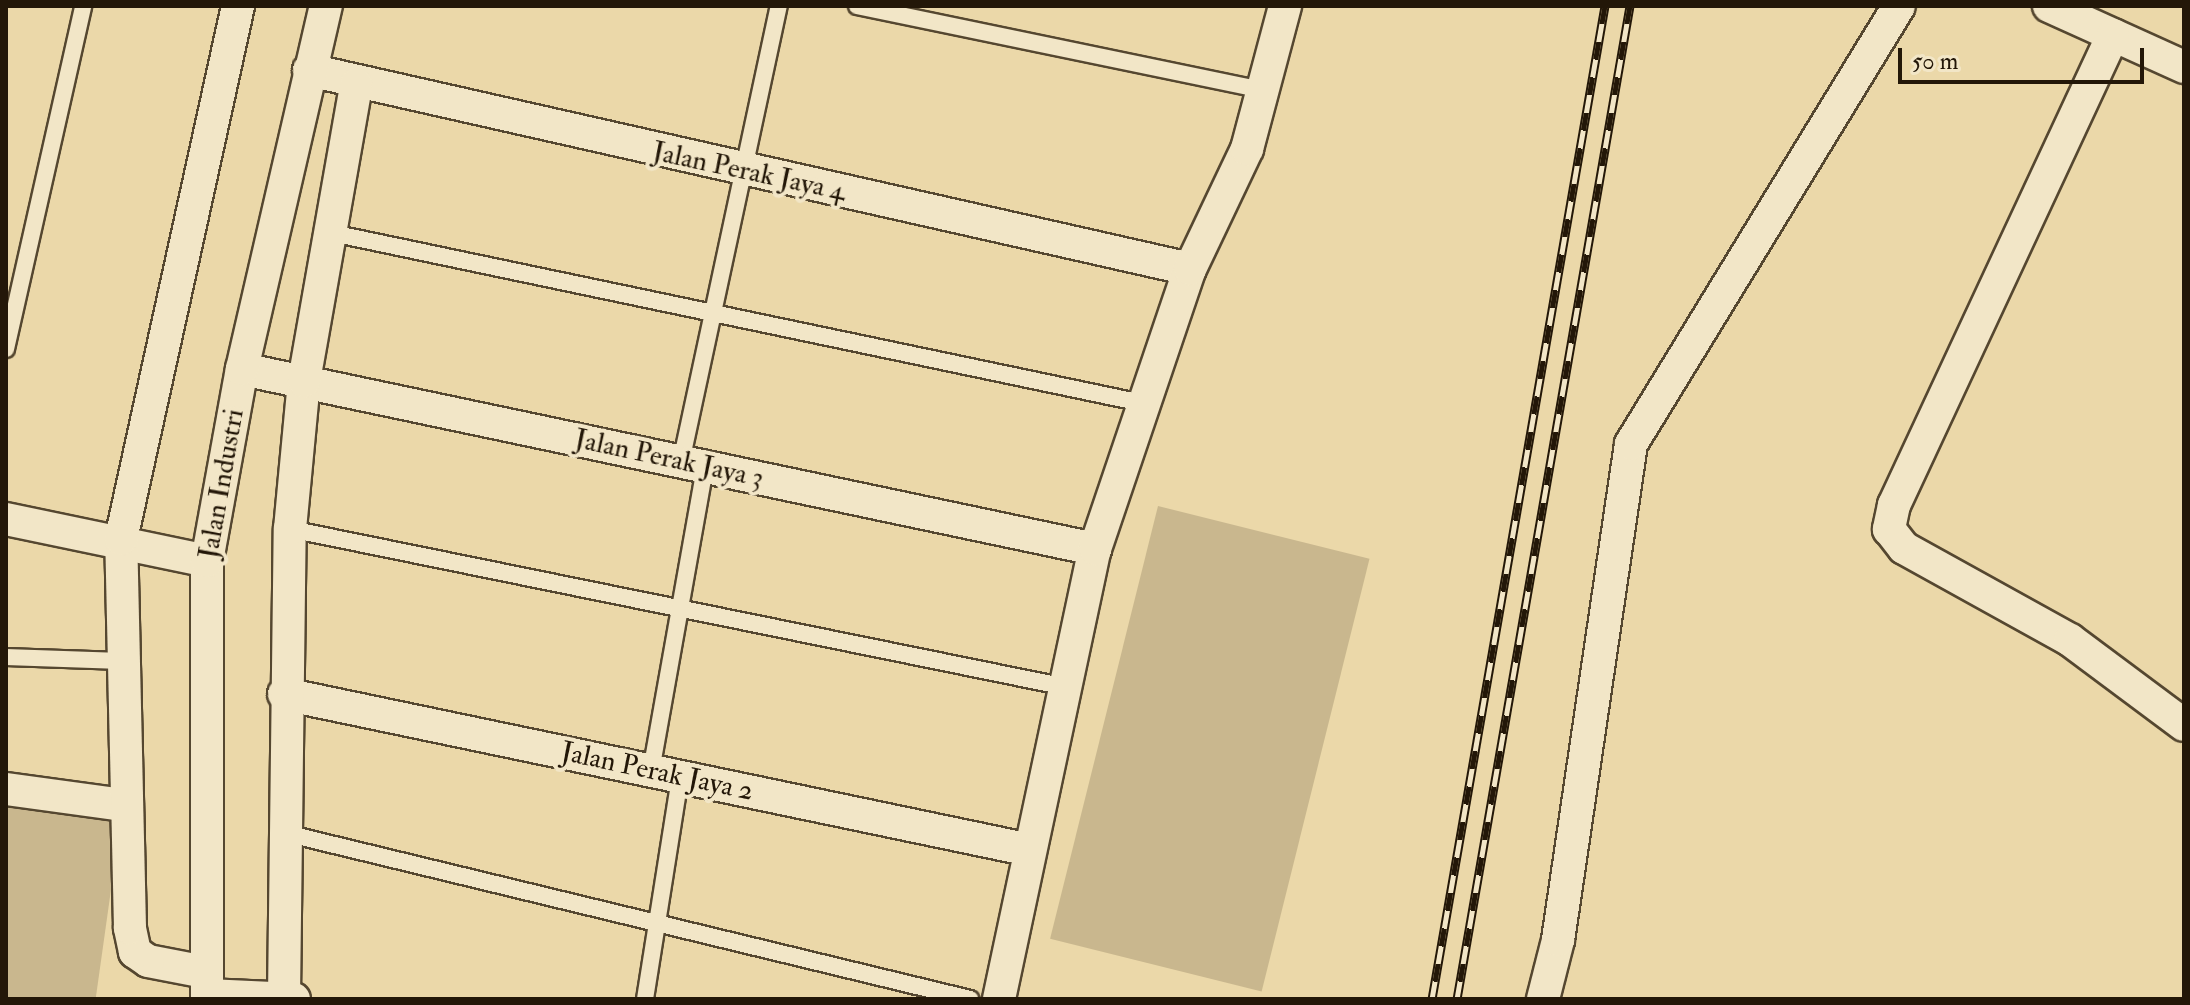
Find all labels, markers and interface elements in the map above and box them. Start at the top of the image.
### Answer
scale bar [1902,32,2148,82]
text: 50 m [1912,46,1958,77]
street label: Jalan Perak Jaya 4 [649,135,849,209]
street label: Jalan Industri [192,406,252,562]
street label: Jalan Perak Jaya 3 [572,423,766,495]
street label: Jalan Perak Jaya 2 [558,735,756,809]

